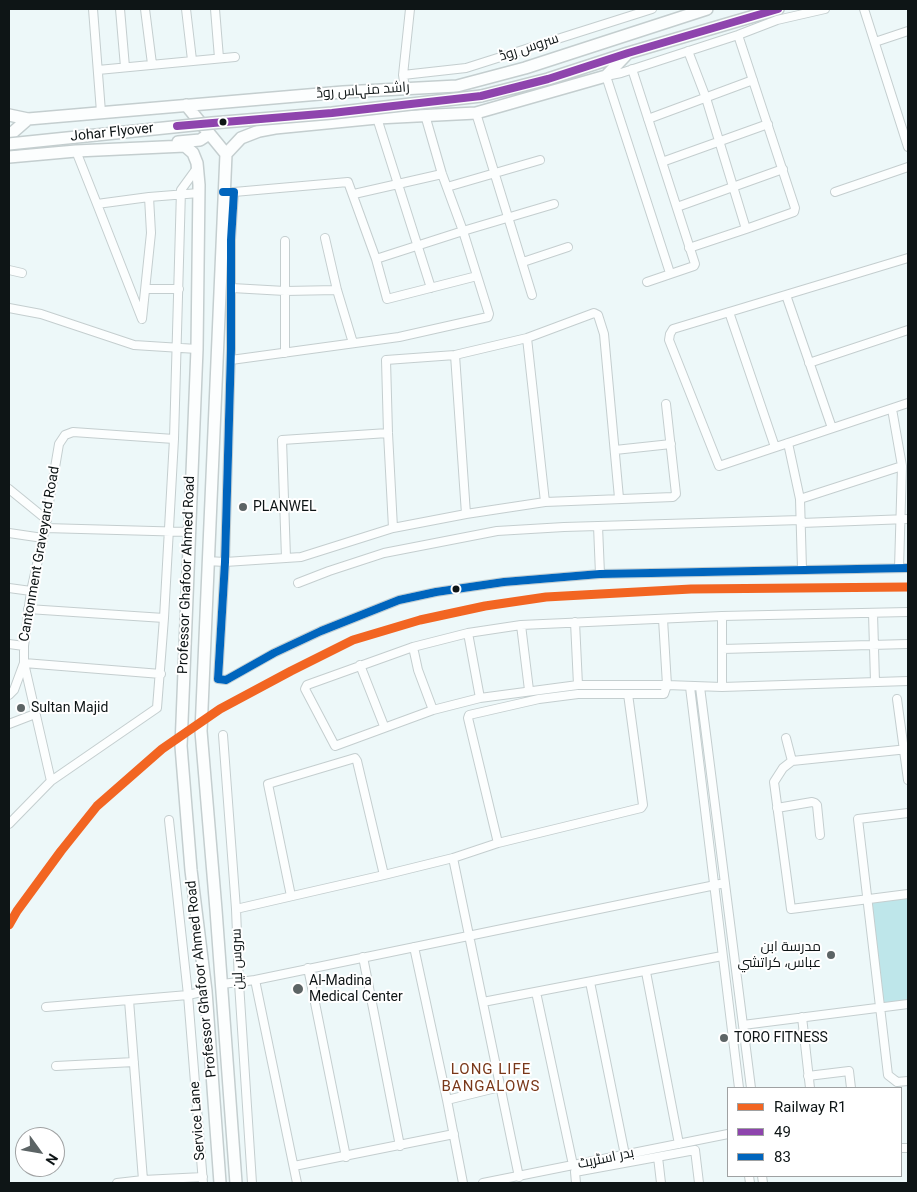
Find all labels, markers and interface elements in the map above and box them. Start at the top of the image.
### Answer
street label: سروس روڈ [497,30,561,66]
street label: راشد منہاس روڈ [316,79,410,103]
unlabelled marker [218,117,228,127]
street label: Johar Flyover [70,120,154,146]
street label: Cantonment Graveyard Road [16,465,64,643]
street label: Professor Ghafoor Ahmed Road [175,476,199,674]
place label: PLANWEL [253,499,317,515]
marker: PLANWEL [237,501,249,513]
unlabelled marker [451,584,461,594]
place label: Sultan Majid [31,700,108,716]
marker: Sultan Majid [15,702,27,714]
street label: Professor Ghafoor Ahmed Road [183,880,221,1078]
street label: سروس لین [229,928,247,990]
place label: مدرسة ابن عباس، كراتشي [737,939,821,972]
marker: مدرسة ابن عباس، كراتشي [825,949,837,961]
place label: Al-Madina Medical Center [309,973,403,1006]
marker: Al-Madina Medical Center [291,982,305,996]
place label: TORO FITNESS [734,1030,828,1046]
marker: TORO FITNESS [718,1032,730,1044]
district label: LONG LIFE BANGALOWS [440,1061,542,1096]
street label: Service Lane [187,1081,209,1161]
legend [727,1087,902,1177]
text: Railway R1 [774,1098,847,1116]
text: 49 [774,1123,791,1141]
north arrow [15,1127,65,1177]
street label: بدر اسٹریٹ [576,1145,636,1173]
text: 83 [774,1148,791,1166]
text: N [42,1151,61,1168]

